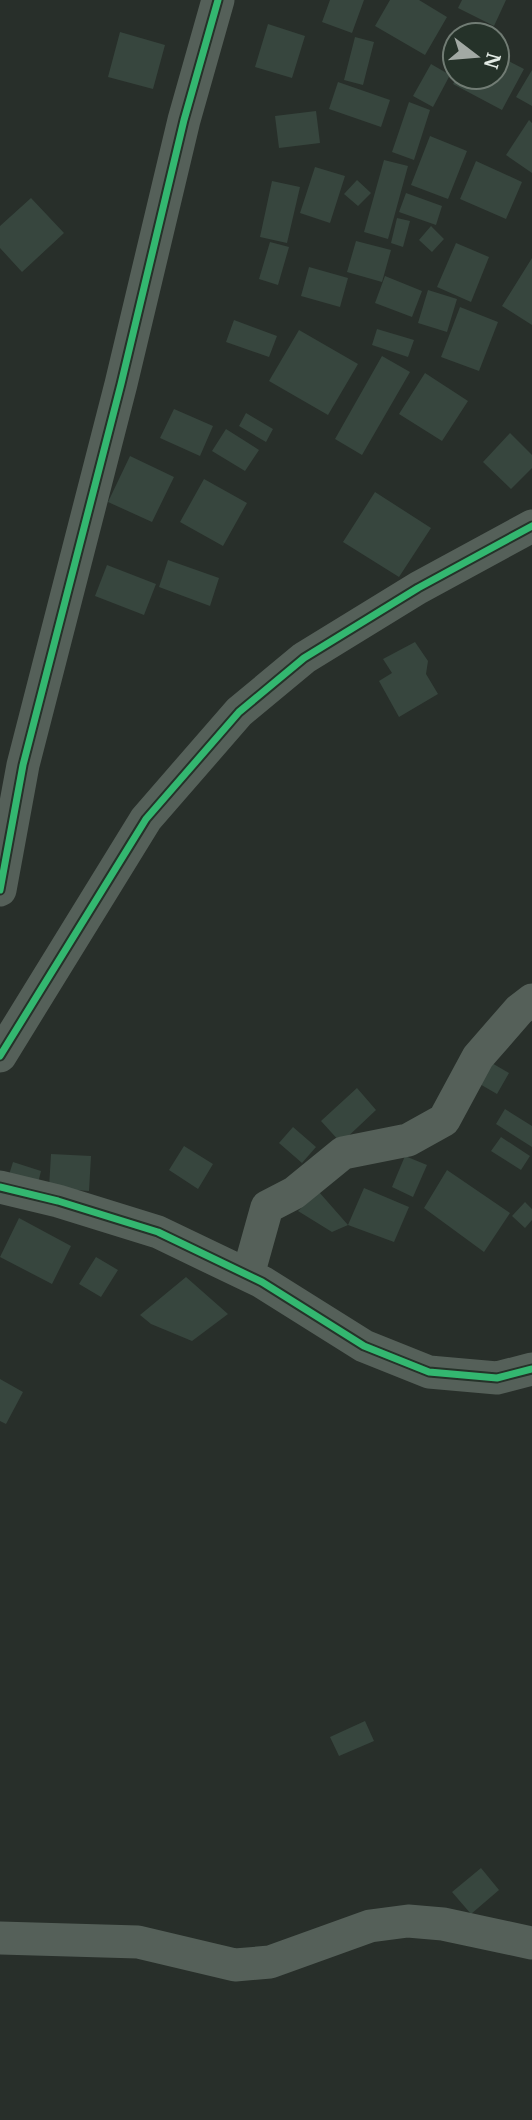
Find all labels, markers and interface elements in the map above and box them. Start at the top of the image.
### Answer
north arrow [441,21,511,91]
text: N [479,50,506,71]

